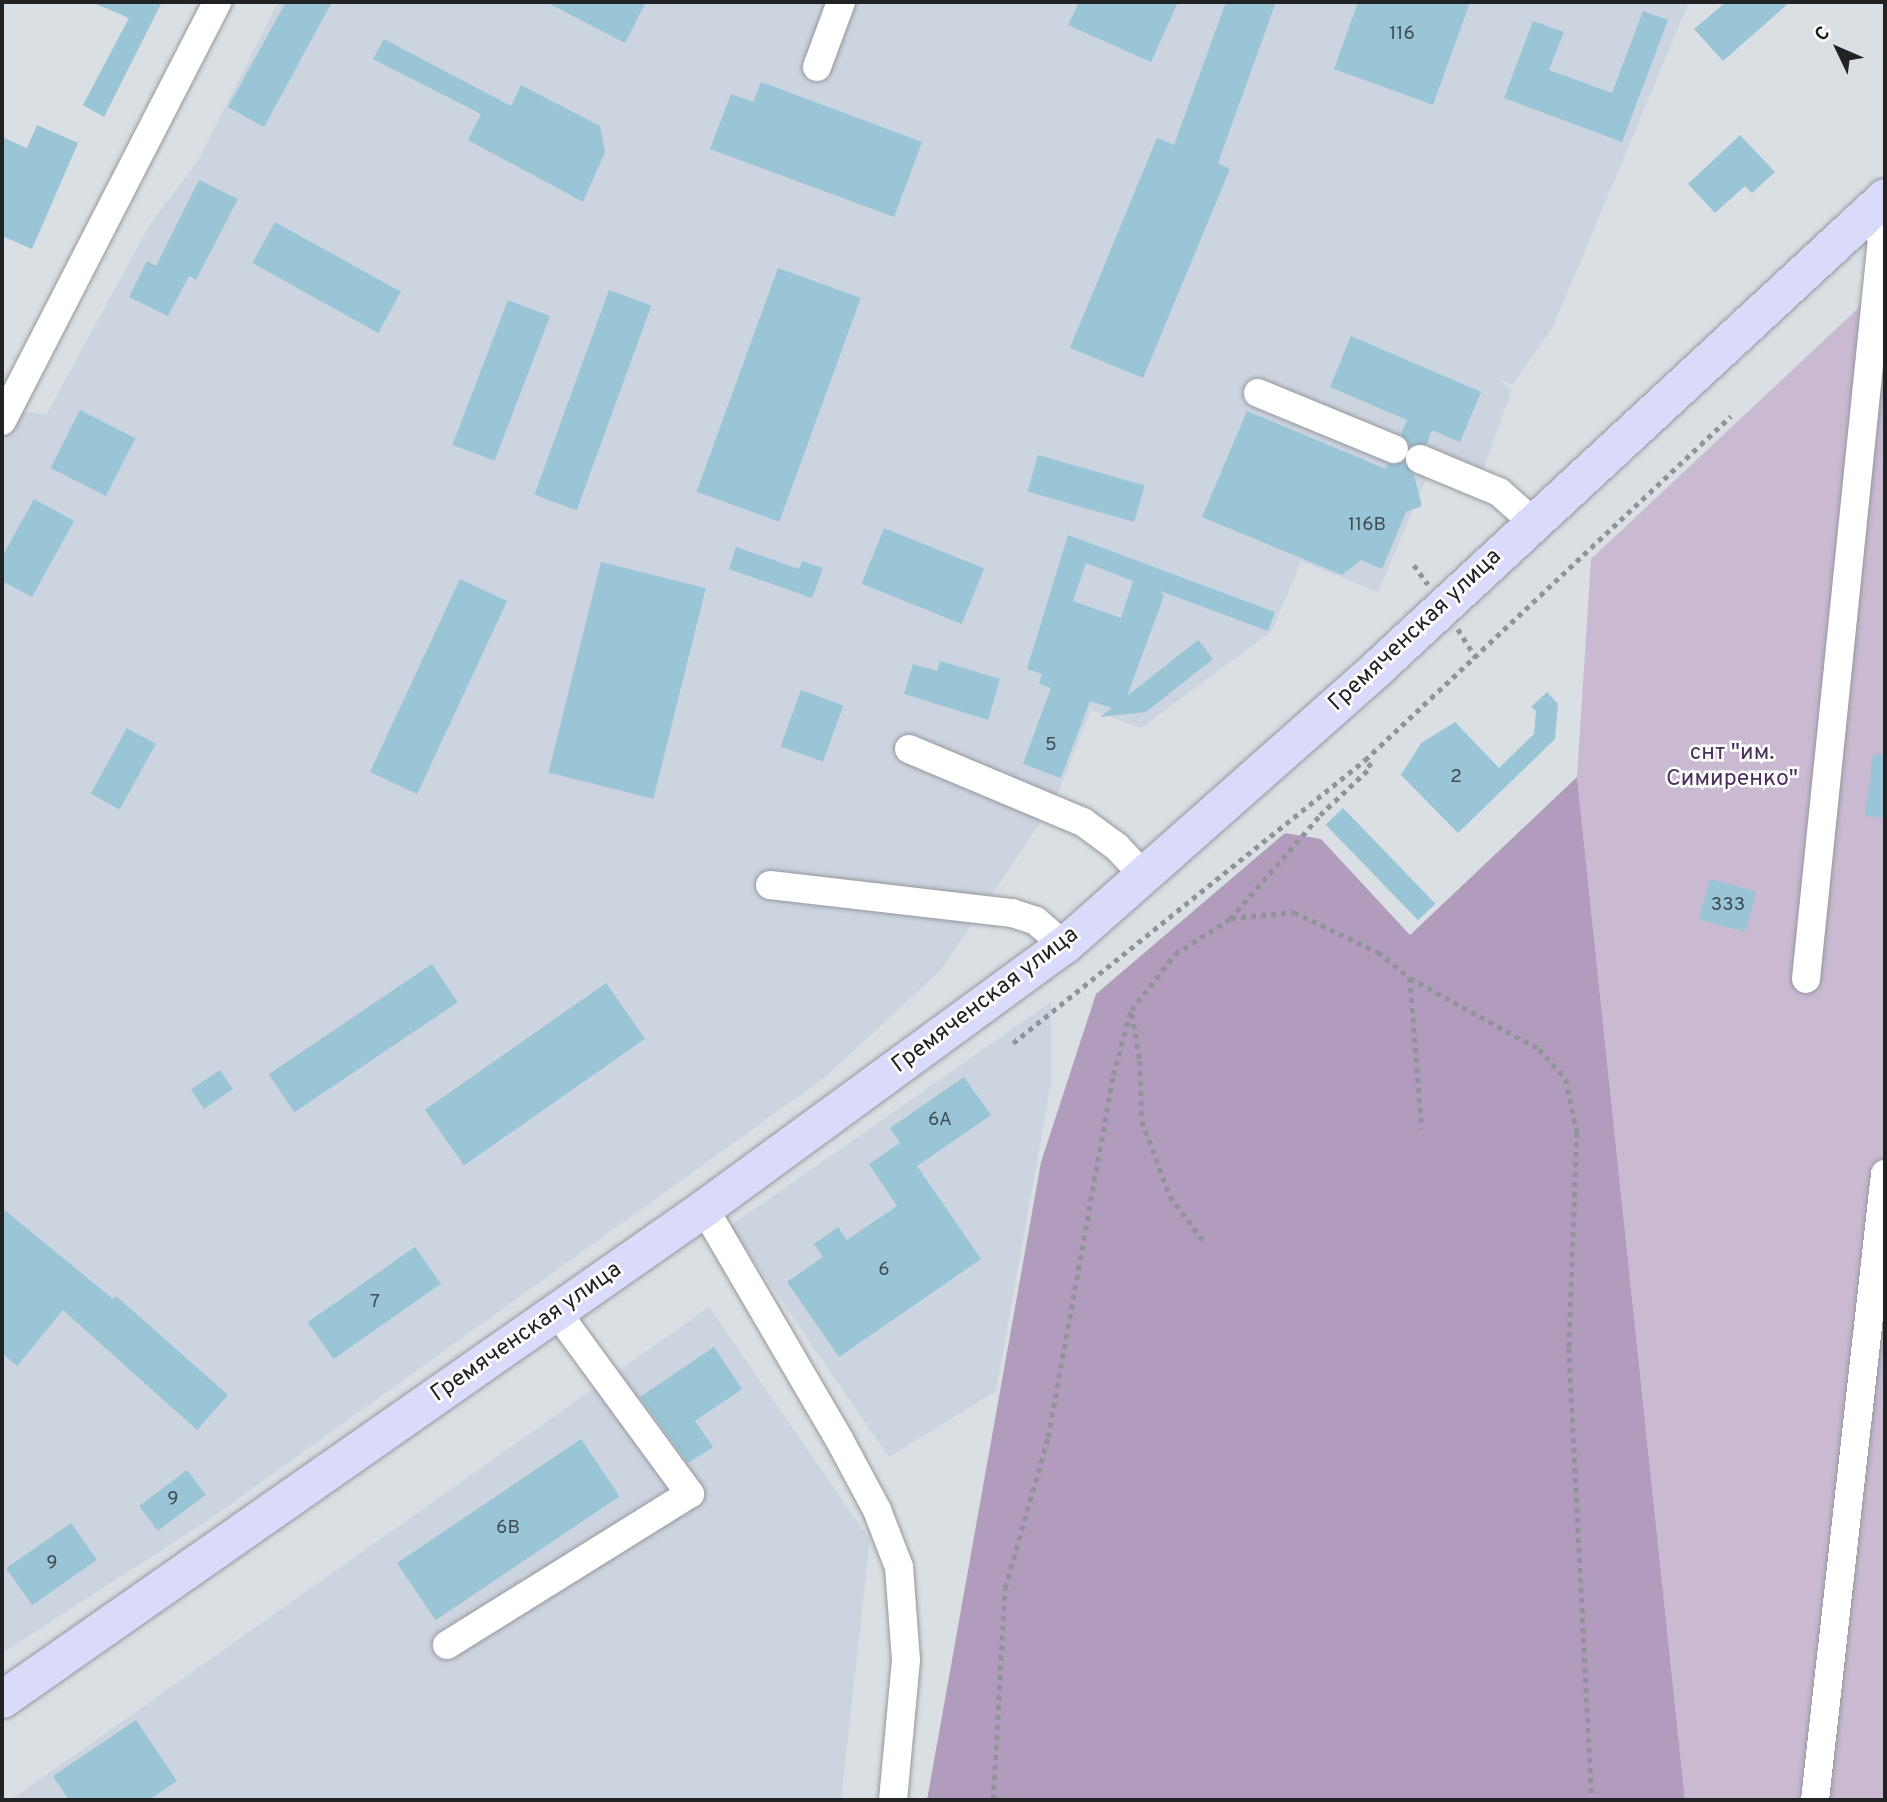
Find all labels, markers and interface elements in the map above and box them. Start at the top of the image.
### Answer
north arrow [1803,14,1873,84]
text: С [1810,22,1836,47]
house number: 116 [1389,24,1415,46]
house number: 116В [1348,515,1386,537]
street label: Гремяченская улица [1324,544,1508,718]
house number: 5 [1045,735,1057,757]
park label: снт "им. Симиренко" [1666,740,1798,794]
house number: 2 [1450,767,1462,789]
house number: 333 [1711,895,1745,917]
street label: Гремяченская улица [887,922,1085,1080]
house number: 6А [928,1110,952,1132]
street label: Гремяченская улица [426,1257,628,1409]
house number: 6 [878,1260,890,1282]
house number: 7 [370,1292,380,1314]
house number: 9 [167,1489,179,1511]
house number: 6В [496,1518,520,1540]
house number: 9 [46,1553,58,1575]

